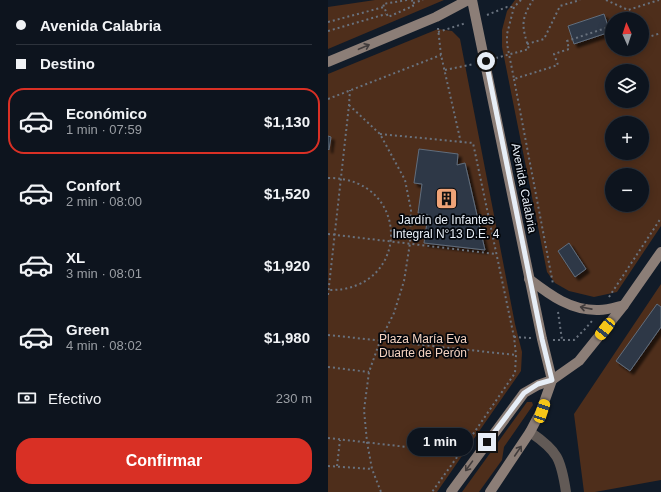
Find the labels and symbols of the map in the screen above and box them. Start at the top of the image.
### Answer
north arrow [605,12,649,56]
one-way arrow [358,42,370,50]
route start [477,52,495,70]
street label: Avenida Calabria [508,142,540,234]
building icon: Jardín de Infantes Integral N°13 D.E. 4 [433,186,459,212]
place label: Jardín de Infantes Integral N°13 D.E. 4 [393,213,500,241]
one-way arrow [580,304,593,312]
car [593,316,617,342]
park label: Plaza María Eva Duarte de Perón [379,332,467,360]
car [532,398,552,424]
callout: 1 min [407,428,473,456]
route end [478,433,496,451]
one-way arrow [514,445,522,456]
one-way arrow [465,461,473,472]

